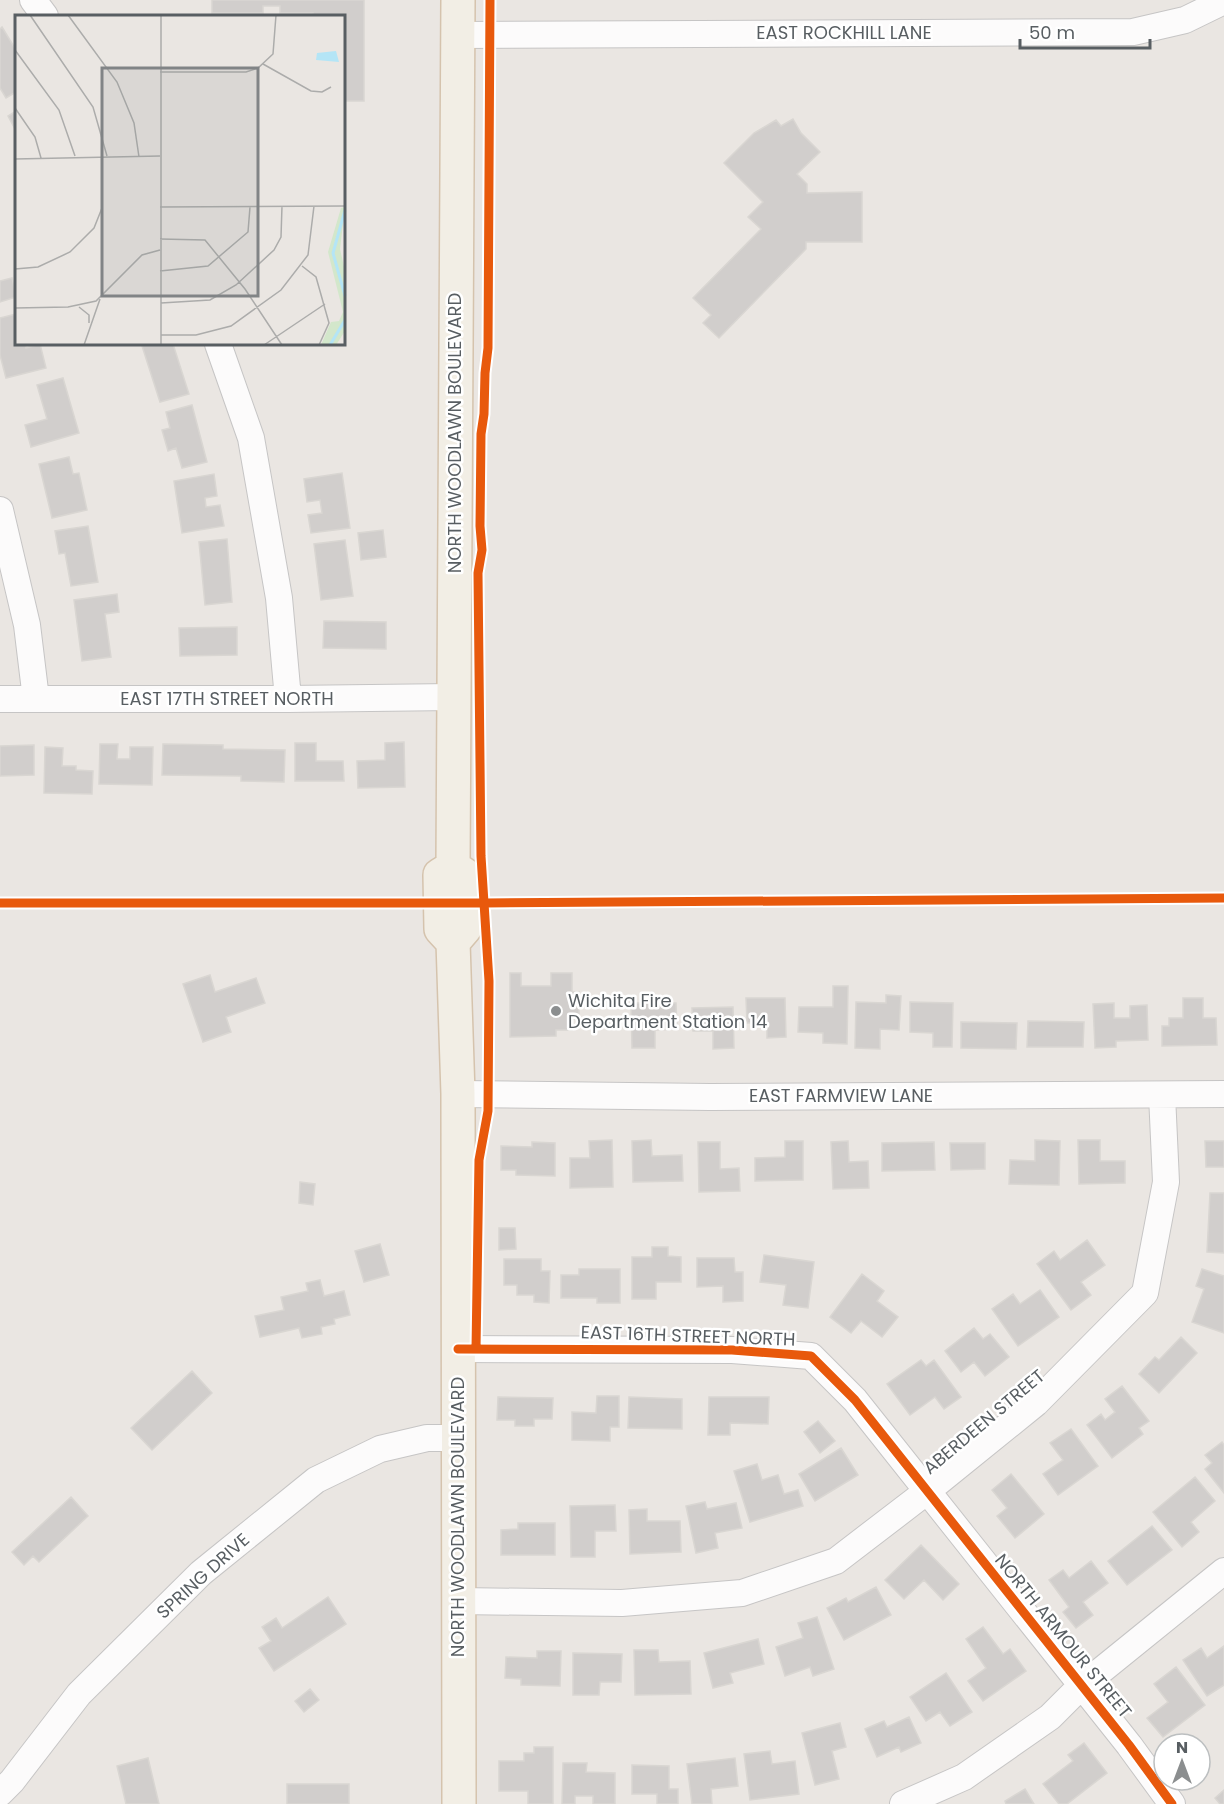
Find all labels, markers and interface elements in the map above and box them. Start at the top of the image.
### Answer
scale bar [1020,12,1150,50]
inset map [15,15,345,345]
street label: EAST ROCKHILL LANE [756,20,932,45]
text: 50 m [1029,20,1075,45]
street label: NORTH WOODLAWN BOULEVARD [442,293,467,573]
street label: EAST 17TH STREET NORTH [120,686,334,711]
place label: Wichita Fire Department Station 14 [568,988,767,1034]
marker: Wichita Fire Department Station 14 [549,1004,563,1018]
street label: EAST FARMVIEW LANE [749,1083,933,1108]
street label: EAST 16TH STREET NORTH [580,1319,796,1352]
street label: ABERDEEN STREET [918,1363,1050,1480]
street label: NORTH WOODLAWN BOULEVARD [445,1377,470,1657]
street label: SPRING DRIVE [151,1527,255,1624]
street label: NORTH ARMOUR STREET [989,1548,1138,1723]
north arrow [1152,1732,1212,1792]
text: N [1176,1736,1188,1759]

